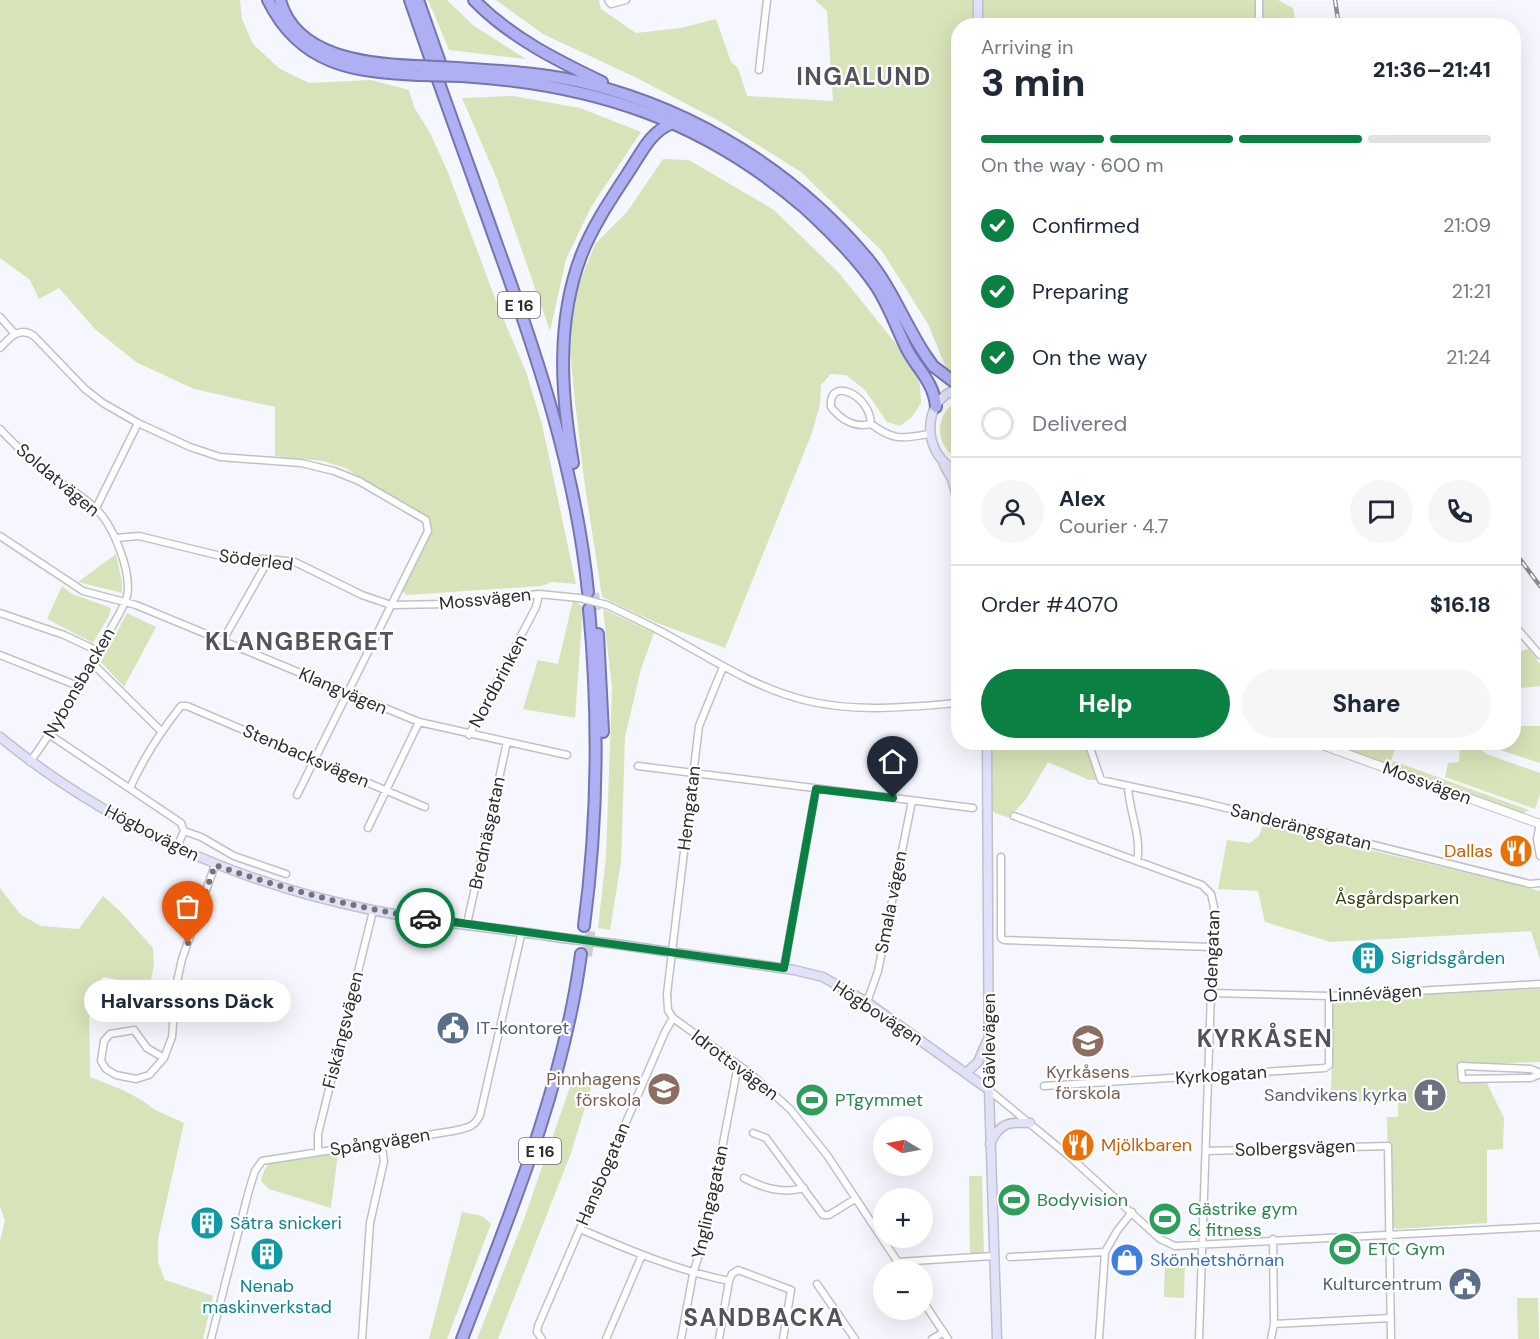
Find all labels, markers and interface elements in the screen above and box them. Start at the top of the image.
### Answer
text: Arriving in [981,34,1073,60]
text: 21:36–21:41 [1373,55,1491,84]
text: 3 min [981,57,1086,108]
district label: INGALUND [796,61,932,92]
text: On the way · 600 m [981,152,1164,178]
icon: check [981,209,1014,242]
text: Confirmed [1032,211,1140,240]
text: 21:09 [1443,212,1491,238]
icon: check [981,275,1014,308]
text: Preparing [1032,277,1129,306]
text: 21:21 [1451,278,1491,304]
road number: E 16 [498,292,540,318]
icon: check [981,341,1014,374]
text: On the way [1032,343,1147,372]
text: 21:24 [1446,344,1491,370]
text: Delivered [1032,409,1127,438]
street label: Soldatvägen [11,438,105,522]
button: person [981,480,1044,543]
button: chat [1350,480,1413,543]
button: phone [1428,480,1491,543]
text: Alex [1059,484,1106,513]
text: Courier · 4.7 [1059,513,1168,539]
street label: Söderled [217,544,295,576]
street label: Mossvägen [438,582,532,616]
text: Order #4070 [981,590,1118,619]
text: $16.18 [1430,590,1491,619]
street label: Nybonsbacken [38,623,120,743]
district label: KLANGBERGET [205,626,395,657]
street label: Nordbrinken [463,630,533,732]
street label: Klangvägen [295,662,391,720]
button: Help [981,669,1230,738]
button: Share [1242,669,1491,738]
street label: Stenbacksvägen [239,719,373,793]
pin [867,736,918,798]
icon: home [876,745,909,778]
street label: Mossvägen [1379,756,1475,810]
street label: Hemgatan [672,764,706,852]
street label: Brednäsgatan [463,774,511,892]
street label: Sanderängsgatan [1228,798,1374,856]
street label: Högbovägen [101,799,203,867]
restaurant icon: Dallas [1498,833,1534,869]
place label: Dallas [1444,839,1493,863]
street label: Smala vägen [869,849,913,955]
pin [162,881,213,943]
park label: Åsgårdsparken [1335,886,1459,910]
courier [395,888,455,948]
icon: bag [171,890,204,923]
icon: car [409,902,442,935]
street label: Odengatan [1198,909,1226,1003]
building icon: Sigridsgården [1350,940,1386,976]
place label: Sigridsgården [1391,946,1505,970]
street label: Fiskängsvägen [317,969,369,1091]
street label: Högbovägen [828,975,928,1051]
callout: Halvarssons Däck [84,979,292,1021]
street label: Linnévägen [1328,979,1422,1007]
text: Halvarssons Däck [101,988,274,1014]
street label: Gävlevägen [977,993,1001,1089]
public building icon: IT-kontoret [435,1010,471,1046]
place label: IT-kontoret [476,1016,569,1040]
district label: KYRKÅSEN [1197,1022,1333,1054]
school or university icon: Kyrkåsens förskola [1070,1023,1106,1059]
street label: Idrottsvägen [686,1024,784,1106]
place label: Kyrkåsens förskola [1046,1060,1130,1105]
street label: Kyrkogatan [1174,1060,1268,1090]
place label: Pinnhagens förskola [546,1067,641,1112]
school or university icon: Pinnhagens förskola [646,1071,682,1107]
church icon: Sandvikens kyrka [1412,1077,1448,1113]
sports icon: PTgymmet [794,1082,830,1118]
place label: Sandvikens kyrka [1264,1083,1407,1107]
place label: PTgymmet [835,1088,923,1112]
north arrow [873,1116,933,1176]
map controls [873,1116,933,1320]
street label: Hansbogatan [571,1119,635,1229]
street label: Spångvägen [328,1122,432,1162]
restaurant icon: Mjölkbaren [1060,1127,1096,1163]
place label: Mjölkbaren [1101,1133,1192,1157]
street label: Solbergsvägen [1234,1134,1356,1162]
road number: E 16 [519,1138,561,1164]
street label: Ynglingagatan [686,1143,734,1261]
sports icon: Bodyvision [996,1182,1032,1218]
button: + [873,1188,933,1248]
place label: Bodyvision [1037,1188,1128,1212]
place label: Gästrike gym & fitness [1188,1197,1298,1242]
sports icon: Gästrike gym & fitness [1147,1201,1183,1237]
building icon: Sätra snickeri [189,1205,225,1241]
place label: Sätra snickeri [230,1211,342,1235]
sports icon: ETC Gym [1327,1231,1363,1267]
building icon: Nenab maskinverkstad [249,1236,285,1272]
place label: ETC Gym [1368,1237,1445,1261]
shop icon: Skönhetshörnan [1109,1242,1145,1278]
place label: Skönhetshörnan [1150,1248,1284,1272]
button: − [873,1260,933,1320]
public building icon: Kulturcentrum [1447,1266,1483,1302]
place label: Kulturcentrum [1323,1272,1442,1296]
place label: Nenab maskinverkstad [202,1274,332,1319]
district label: SANDBACKA [683,1302,845,1333]

